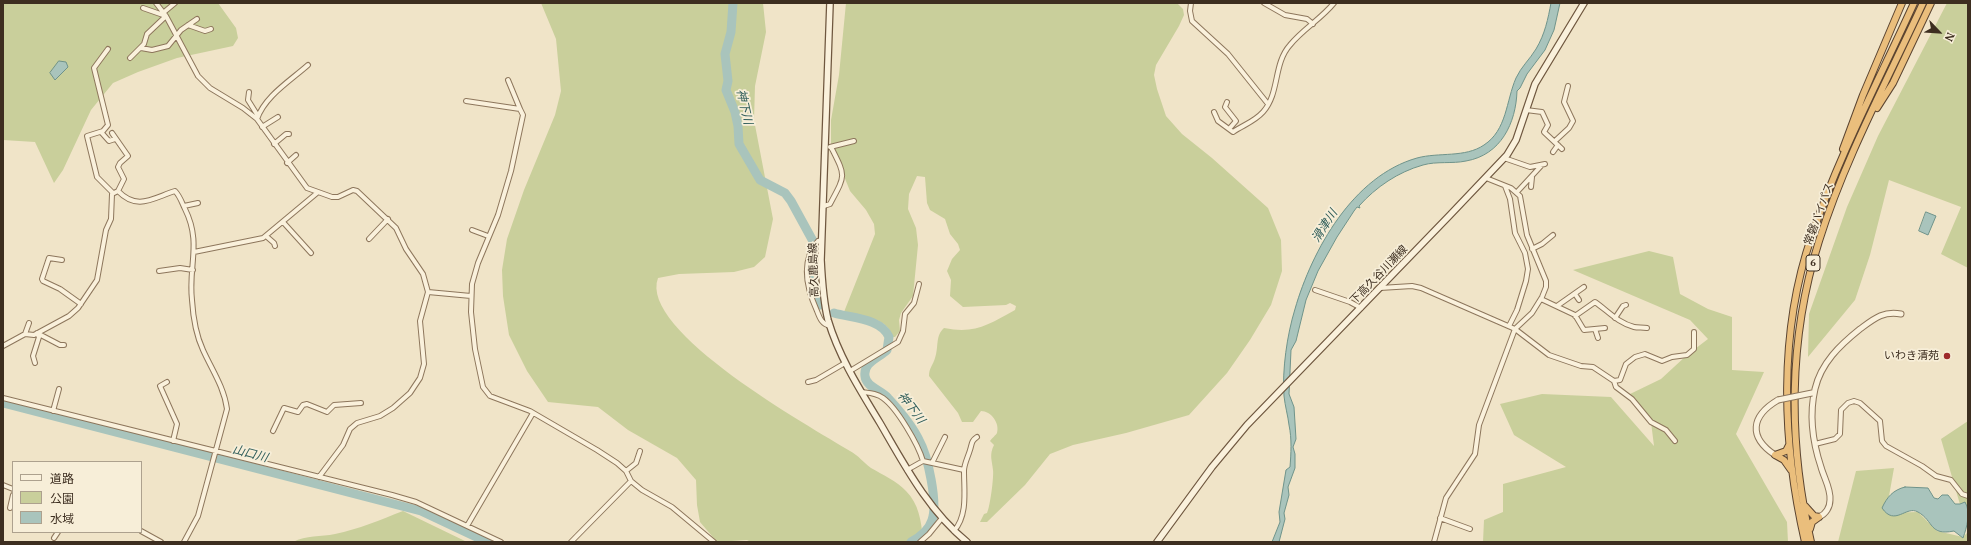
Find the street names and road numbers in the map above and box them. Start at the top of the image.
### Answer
street label: 常磐バイパス [1802,181,1836,247]
street label: 高久鹿島線 [806,242,822,298]
street label: 下高久谷川瀬線 [1348,243,1410,307]
road number: 6 [1806,255,1820,271]

